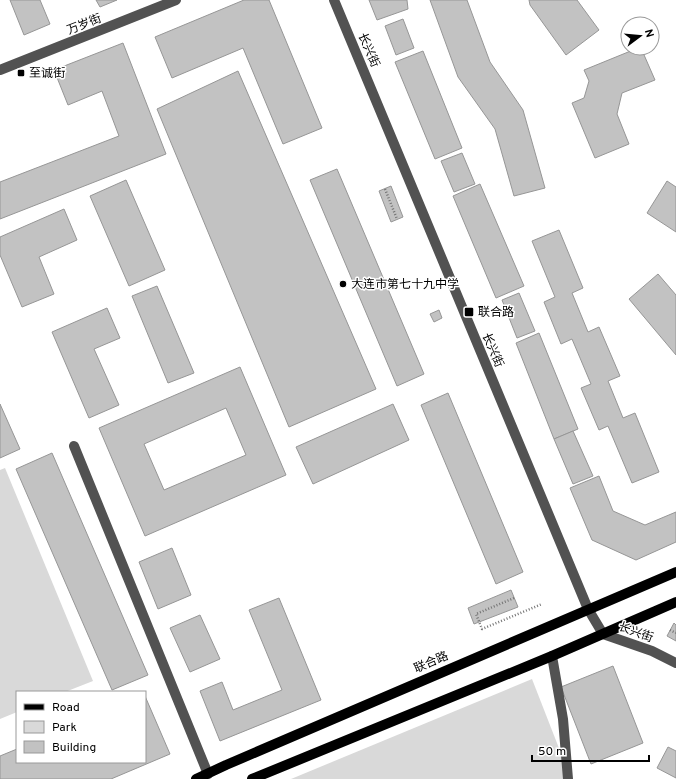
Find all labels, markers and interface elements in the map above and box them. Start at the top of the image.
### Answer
street label: 万岁街 [65,11,104,39]
north arrow [620,16,660,56]
text: N [641,28,656,39]
street label: 长兴街 [354,31,382,70]
place label: 至诚街 [29,66,65,82]
marker: 至诚街 [16,68,26,78]
place label: 大连市第七十九中学 [351,277,459,293]
marker: 大连市第七十九中学 [338,279,348,289]
place label: 联合路 [478,305,514,321]
marker: 联合路 [463,306,475,318]
street label: 长兴街 [478,331,506,370]
street label: 长兴街 [616,619,655,647]
street label: 联合路 [412,649,451,677]
legend [16,691,146,763]
text: Road [52,700,80,716]
text: Park [52,720,77,736]
scale bar [532,737,649,763]
text: Building [52,740,96,756]
text: 50 m [538,744,566,760]

